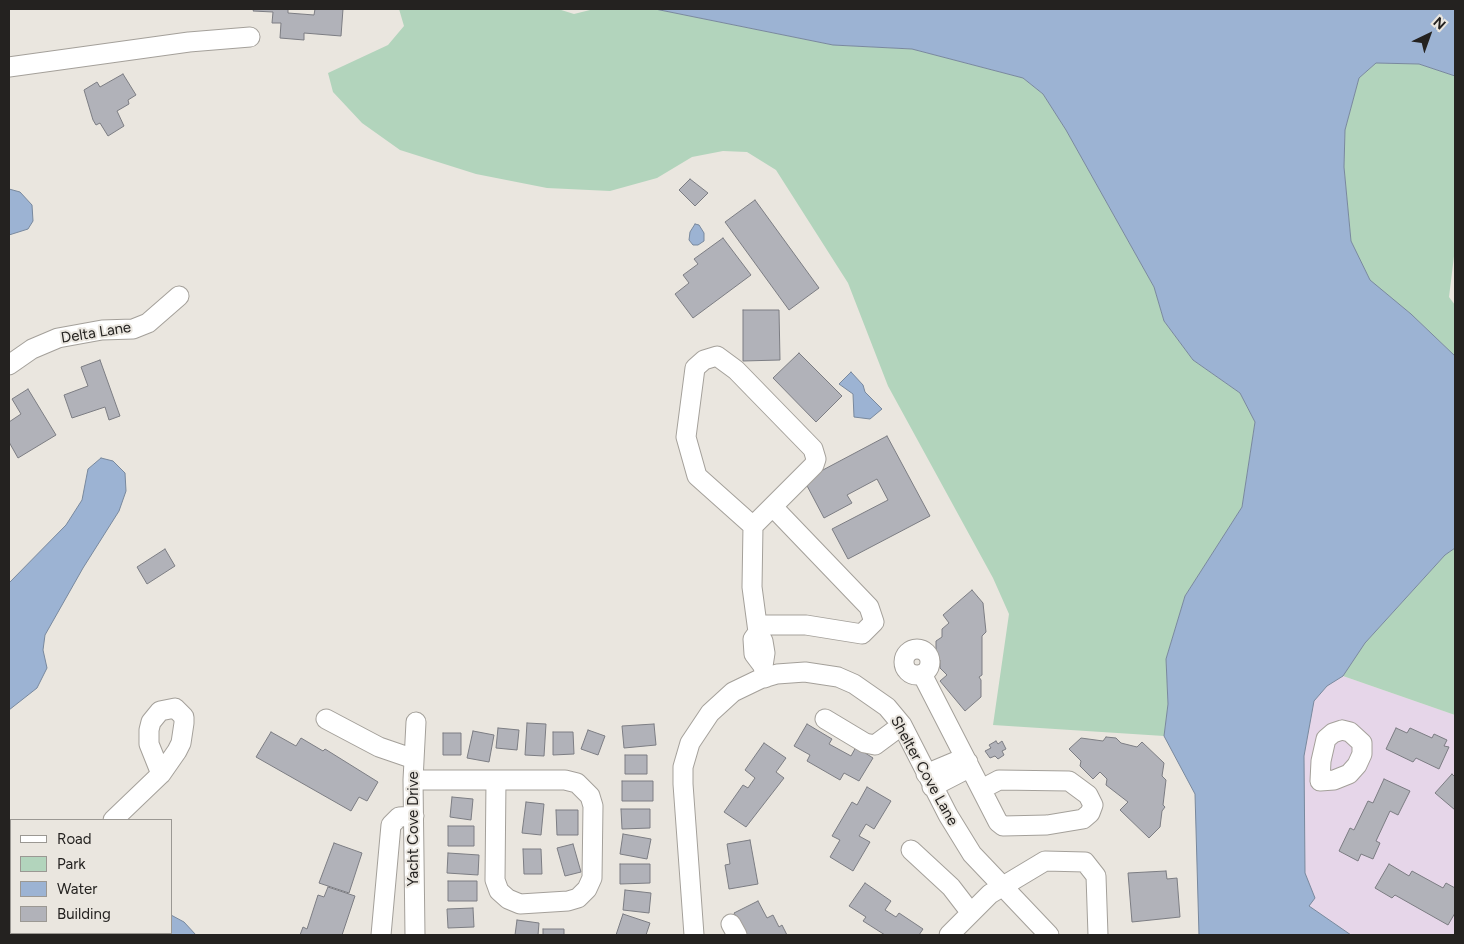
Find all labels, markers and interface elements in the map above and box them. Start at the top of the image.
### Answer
north arrow [1404,10,1454,60]
text: N [1430,14,1449,33]
street label: Delta Lane [60,319,132,347]
street label: Shelter Cove Lane [886,713,962,829]
street label: Yacht Cove Drive [405,771,423,887]
legend [10,819,172,934]
text: Road [57,830,92,848]
text: Park [57,855,86,873]
text: Water [57,880,97,898]
text: Building [57,905,111,923]

